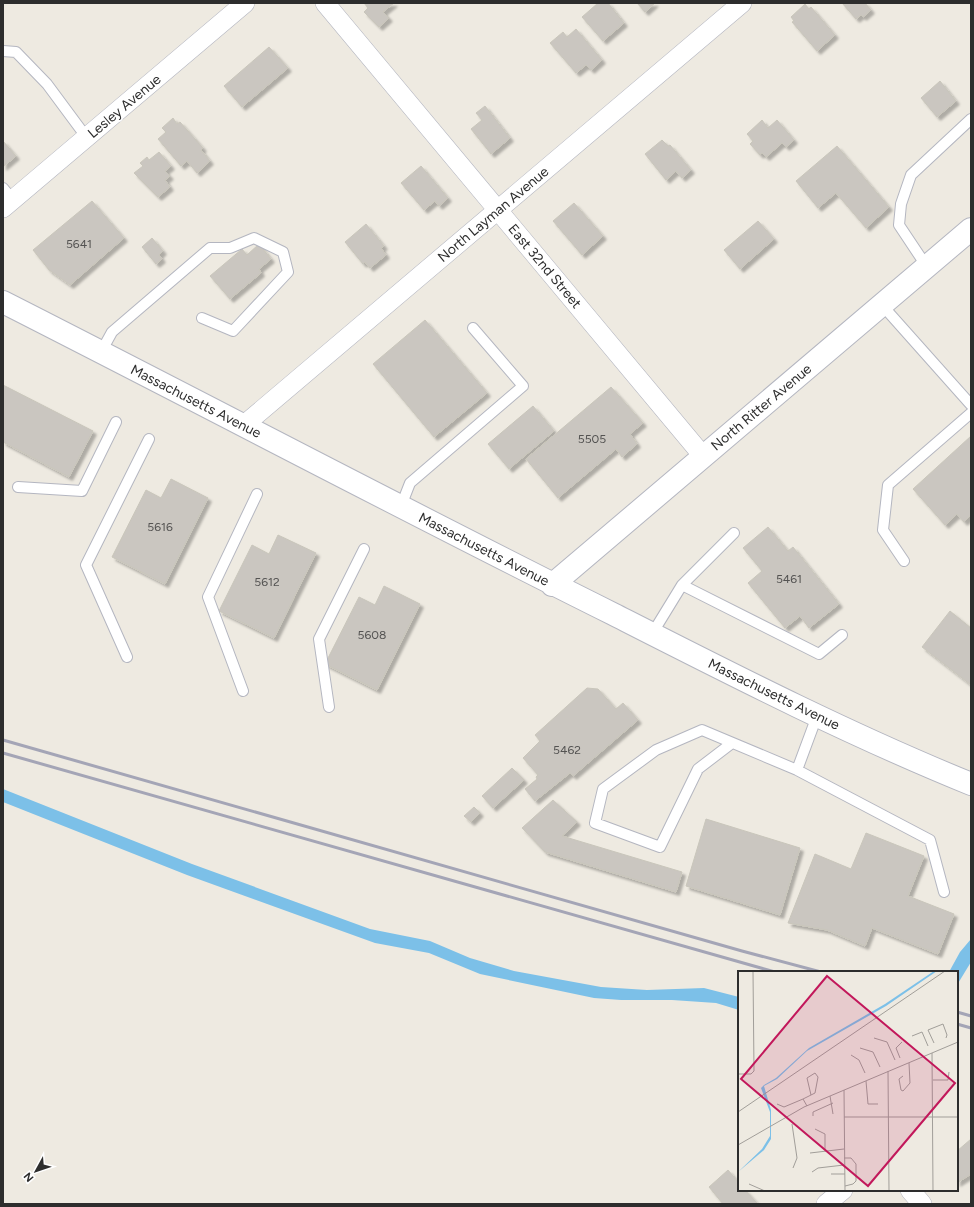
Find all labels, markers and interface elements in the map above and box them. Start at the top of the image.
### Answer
street label: Lesley Avenue [84,71,165,142]
street label: North Layman Avenue [434,163,553,266]
street label: East 32nd Street [504,221,585,312]
house number: 5641 [66,237,92,251]
street label: North Ritter Avenue [708,360,815,454]
street label: Massachusetts Avenue [128,361,264,442]
house number: 5505 [578,432,606,446]
street label: Massachusetts Avenue [416,509,552,590]
house number: 5616 [147,520,173,534]
house number: 5461 [776,572,802,586]
house number: 5612 [254,575,280,589]
house number: 5608 [358,628,386,642]
street label: Massachusetts Avenue [705,655,843,734]
house number: 5462 [553,743,581,757]
inset map [738,971,958,1191]
north arrow [16,1151,56,1191]
text: N [21,1170,36,1185]

